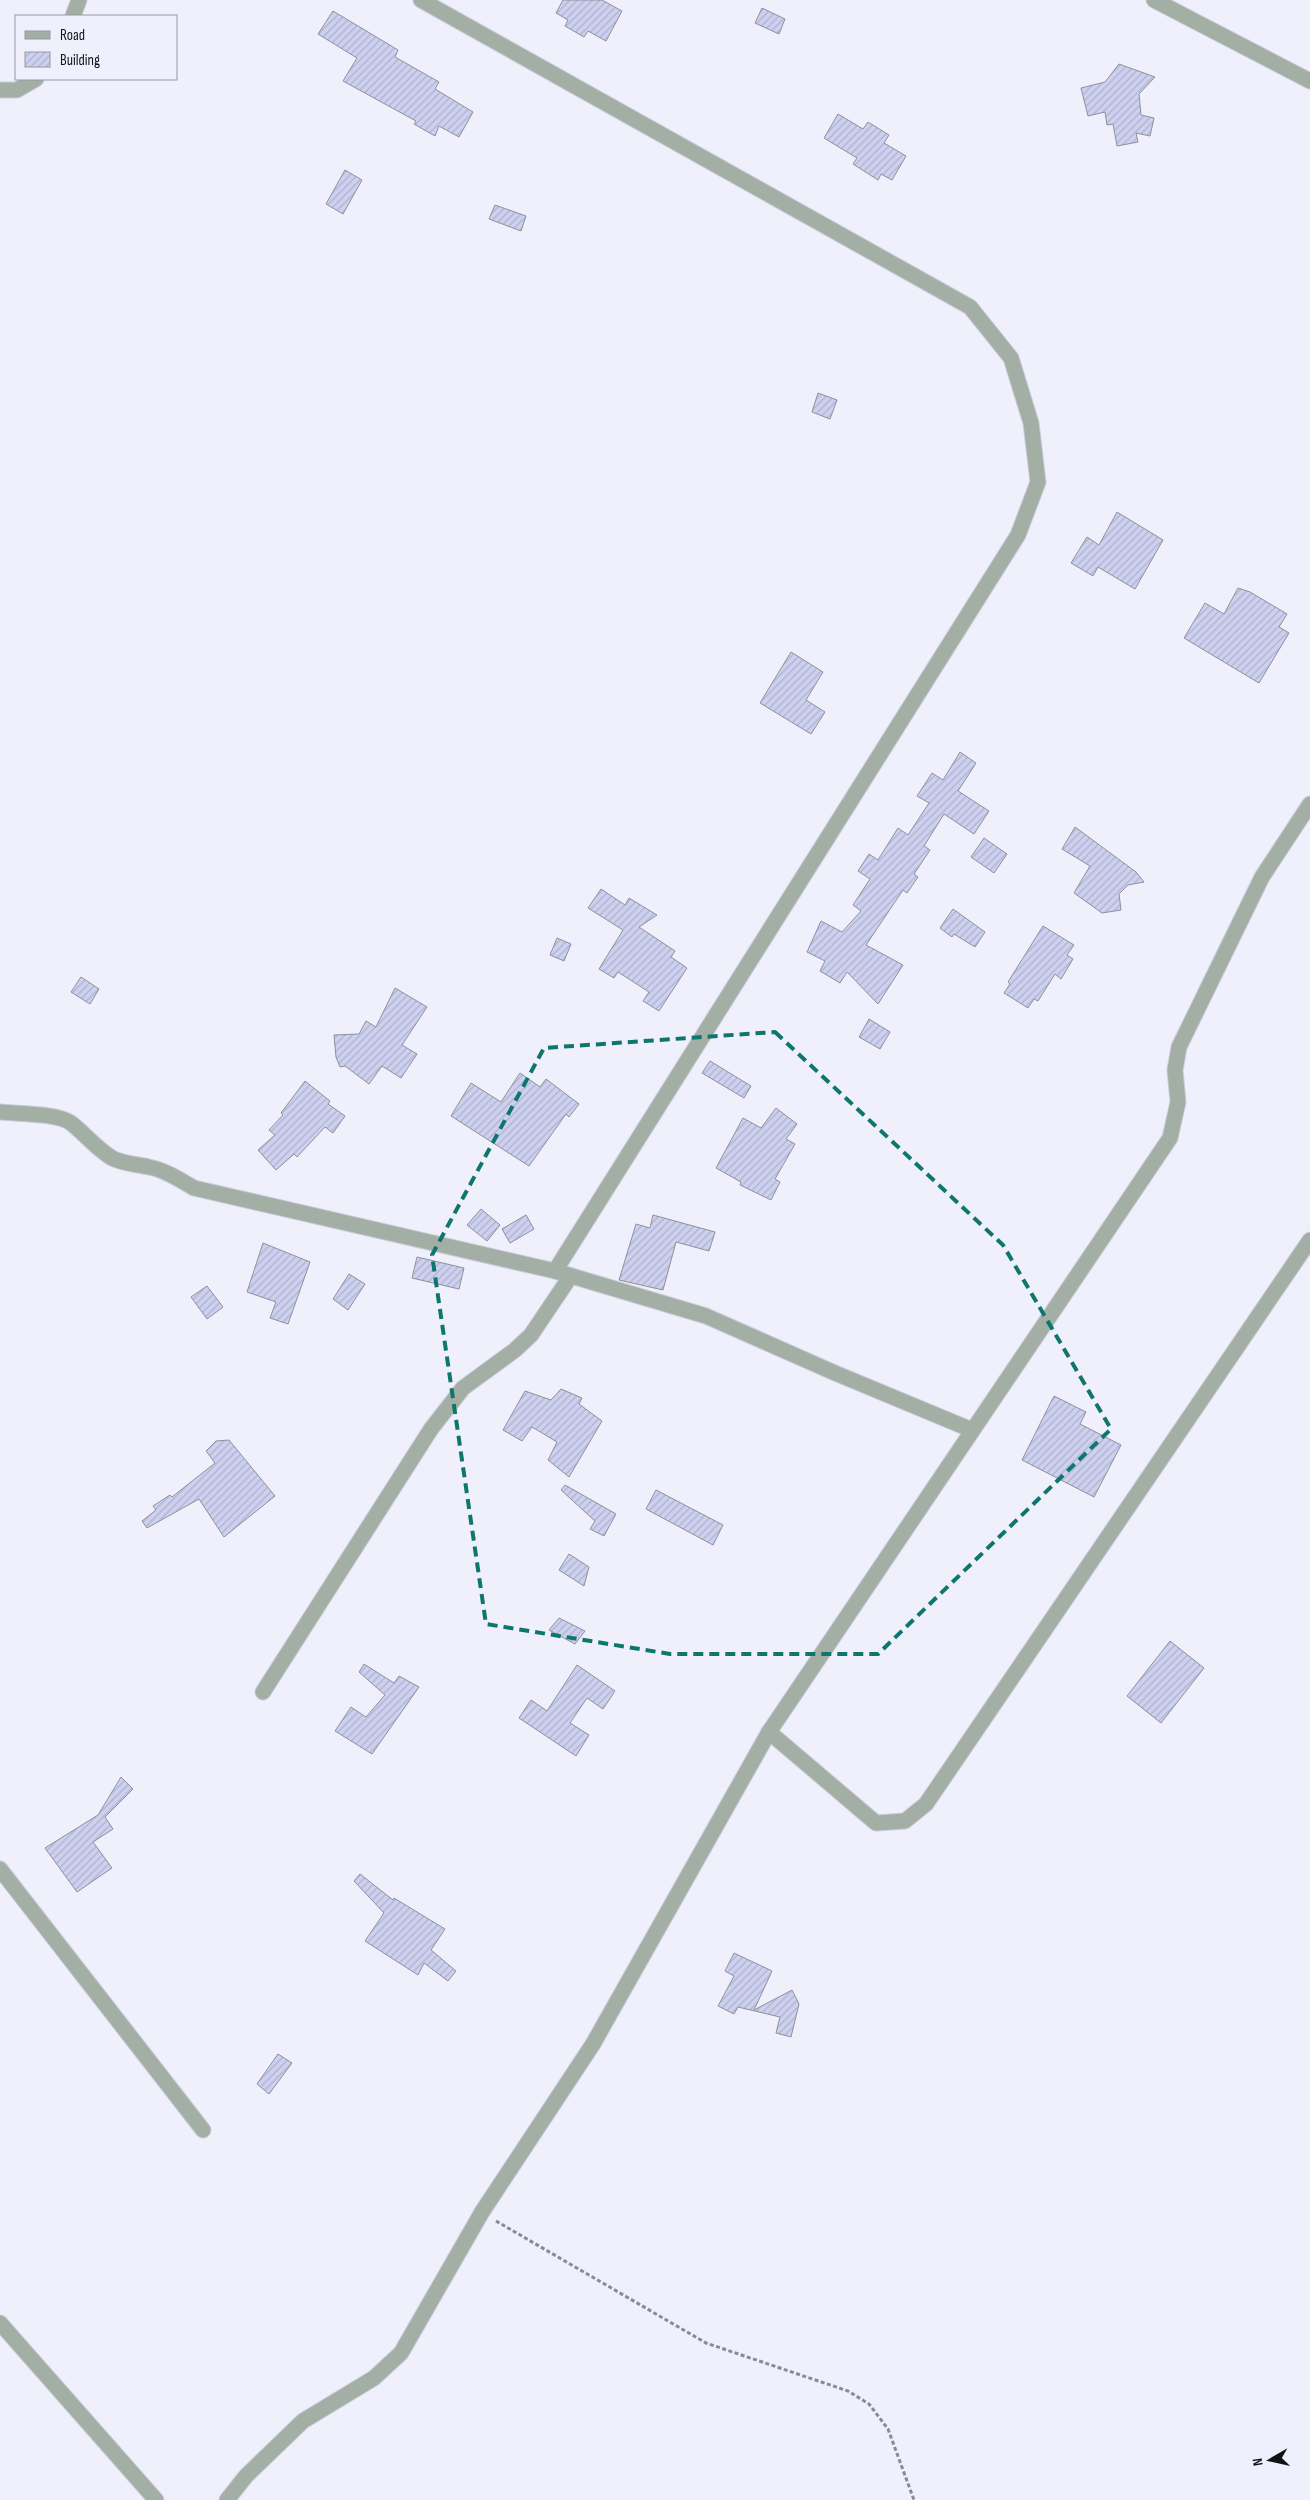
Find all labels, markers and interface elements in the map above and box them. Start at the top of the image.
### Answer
legend [15,15,178,80]
text: Road [60,26,85,45]
text: Building [60,51,100,70]
north arrow [1245,2435,1295,2485]
text: N [1249,2457,1267,2467]

